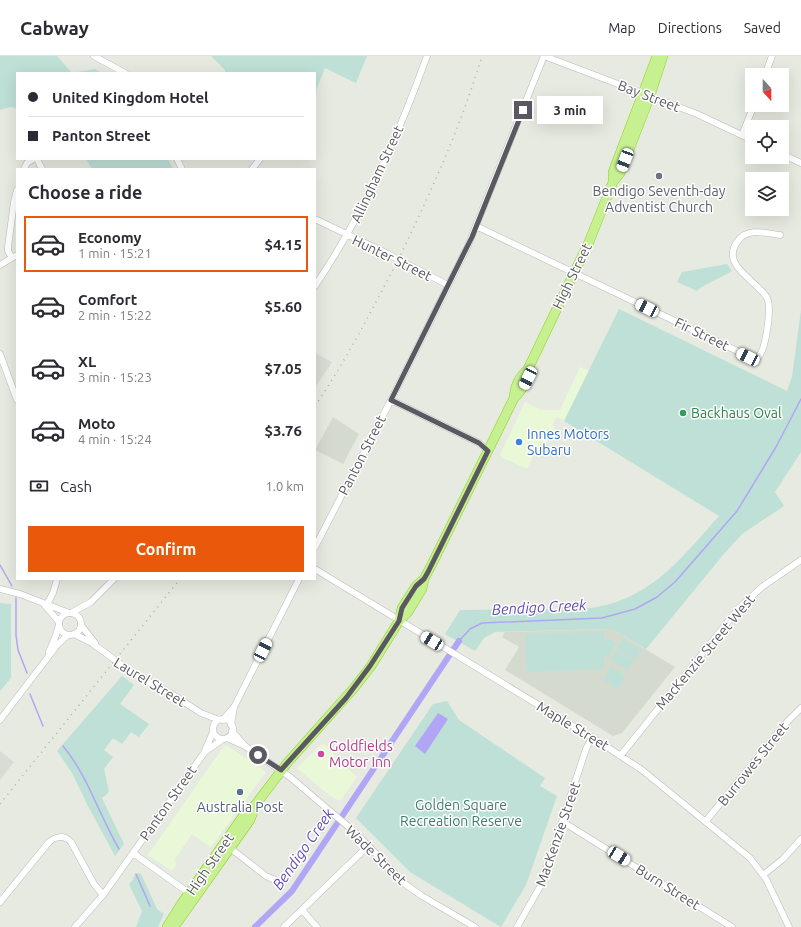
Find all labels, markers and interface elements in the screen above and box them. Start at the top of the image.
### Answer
text: Cabway [20,17,89,39]
text: Map [608,20,636,36]
text: Directions [658,20,722,36]
text: Saved [744,20,781,36]
north arrow [745,68,789,112]
map controls [745,68,789,216]
street label: Bay Street [616,77,683,115]
text: United Kingdom Hotel [52,89,209,106]
callout: 3 min [537,96,603,124]
route end [514,101,532,119]
text: 3 min [554,103,586,117]
button: locate [745,120,789,164]
street label: Allingham Street [347,122,407,225]
text: Panton Street [52,127,151,144]
car [615,147,635,173]
marker: Bendigo Seventh-day Adventist Church [654,171,664,181]
button: layers [745,172,789,216]
text: Choose a ride [28,182,142,202]
place label: Bendigo Seventh-day Adventist Church [593,183,726,215]
icon: car [30,226,66,262]
text: Economy [78,229,142,246]
street label: Hunter Street [350,232,435,284]
text: $4.15 [264,236,302,253]
street label: High Street [549,240,595,312]
text: 1 min · 15:21 [78,246,152,260]
icon: car [30,288,66,324]
text: Comfort [78,291,137,308]
car [634,297,660,319]
text: $5.60 [264,298,302,315]
text: 2 min · 15:22 [78,308,152,322]
street label: Fir Street [672,314,732,354]
car [735,346,761,368]
icon: car [30,350,66,386]
text: XL [78,353,96,370]
text: $7.05 [264,360,302,377]
car [517,365,539,391]
text: 3 min · 15:23 [78,370,152,384]
place label: Backhaus Oval [691,405,782,421]
marker: Backhaus Oval [678,408,688,418]
icon: car [30,412,66,448]
street label: Panton Street [335,412,389,498]
text: Moto [78,415,116,432]
text: $3.76 [264,422,302,439]
place label: Innes Motors Subaru [527,426,609,458]
text: 4 min · 15:24 [78,432,152,446]
marker: Innes Motors Subaru [514,437,524,447]
icon: cash [28,475,50,497]
text: Cash [60,478,92,495]
text: 1.0 km [265,479,304,493]
button: Confirm [28,526,304,572]
street label: MacKenzie Street West [652,591,758,713]
water label: Bendigo Creek [491,596,587,618]
car [419,630,445,652]
car [252,637,274,663]
street label: Laurel Street [111,654,189,710]
street label: Maple Street [534,698,612,754]
street label: Burrowes Street [714,719,792,809]
place label: Goldfields Motor Inn [329,738,393,770]
route start [249,746,267,764]
marker: Goldfields Motor Inn [316,749,326,759]
street label: Panton Street [136,762,200,843]
street label: MacKenzie Street [533,779,584,889]
marker: Australia Post [235,787,245,797]
park label: Golden Square Recreation Reserve [400,797,522,829]
place label: Australia Post [197,799,284,815]
water label: Bendigo Creek [269,805,337,893]
street label: Wade Street [342,822,410,888]
street label: High Street [183,830,237,898]
car [606,845,632,867]
street label: Burn Street [633,861,703,913]

